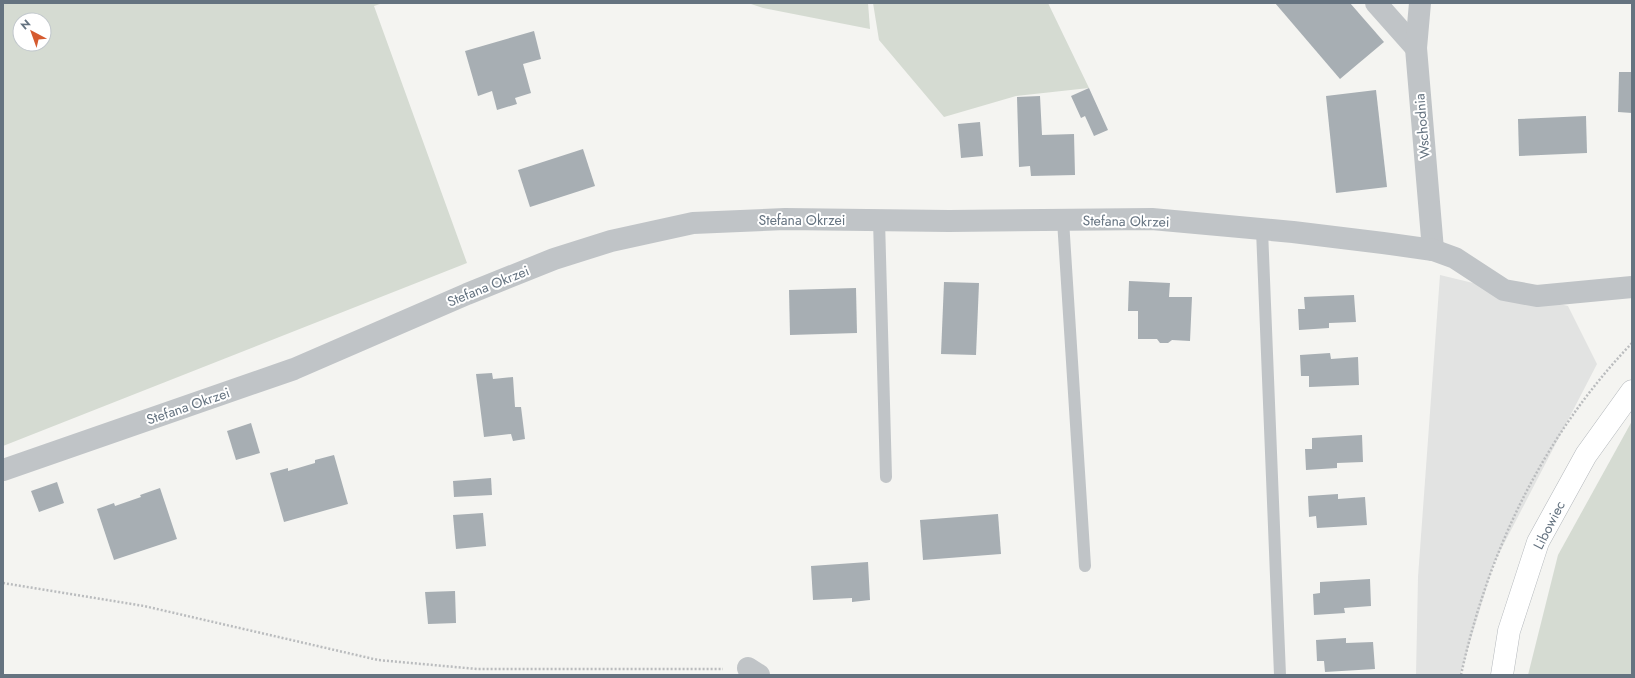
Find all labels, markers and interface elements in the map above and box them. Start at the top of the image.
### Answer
north arrow [12,12,52,52]
text: N [17,16,34,33]
street label: Wschodnia [1409,93,1435,159]
street label: Stefana Okrzei [759,210,845,230]
street label: Stefana Okrzei [1082,210,1170,232]
street label: Stefana Okrzei [444,260,532,312]
street label: Stefana Okrzei [144,382,232,430]
street label: Libowiec [1528,497,1570,553]

